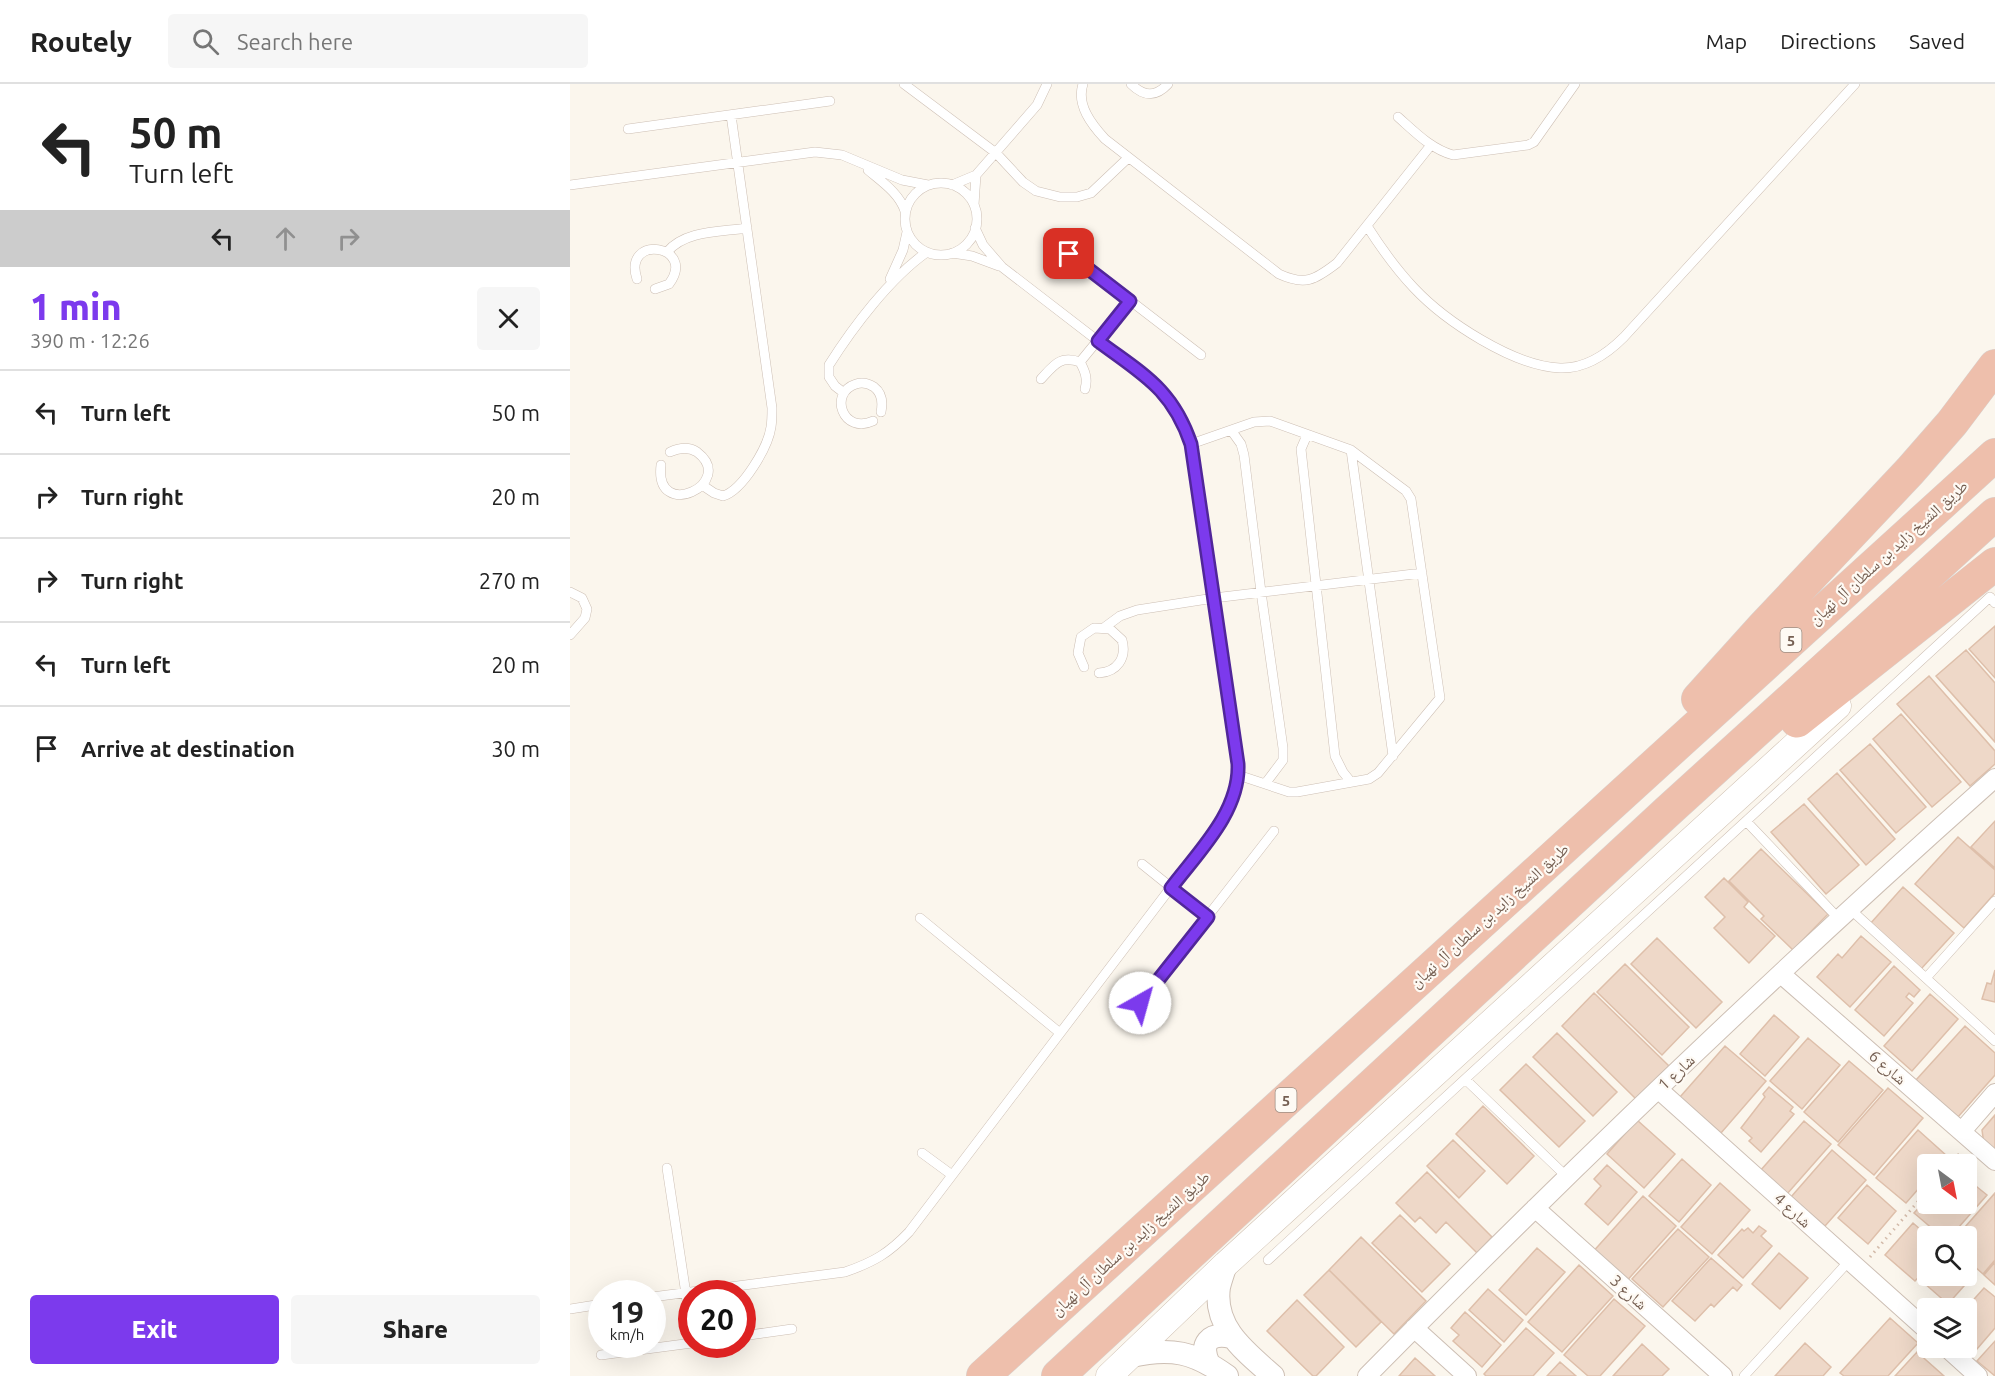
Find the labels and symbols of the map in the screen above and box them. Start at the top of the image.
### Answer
pin [1043,228,1094,279]
street label: طريق الشيخ زايد بن سلطان آل نهيان [1805,476,1972,629]
road number: 5 [1780,628,1802,652]
street label: طريق الشيخ زايد بن سلطان آل نهيان [1406,839,1573,992]
position arrow [1108,971,1172,1035]
street label: شارع 6 [1865,1046,1910,1089]
street label: شارع 1 [1654,1051,1699,1095]
road number: 5 [1276,1088,1296,1112]
north arrow [1917,1154,1977,1214]
street label: طريق الشيخ زايد بن سلطان آل نهيان [1047,1167,1214,1320]
street label: شارع 4 [1770,1189,1815,1233]
street label: شارع 3 [1606,1271,1651,1315]
speed limit sign: 20 [678,1280,756,1358]

